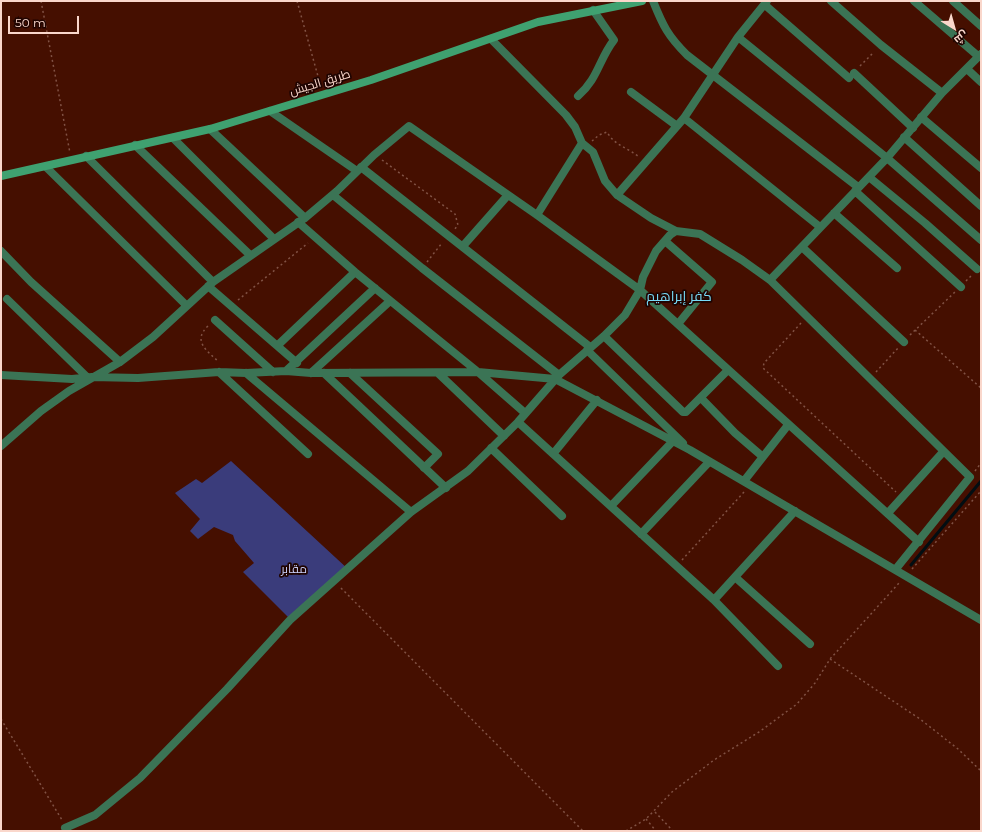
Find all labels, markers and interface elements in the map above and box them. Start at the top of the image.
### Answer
scale bar [10,8,81,34]
north arrow [934,8,974,48]
text: 50 m [15,15,46,30]
text: ش [951,28,971,47]
street label: طريق الجيش [288,67,352,99]
district label: كفر إبراهيم [646,289,712,305]
park label: مقابر [281,562,307,576]

